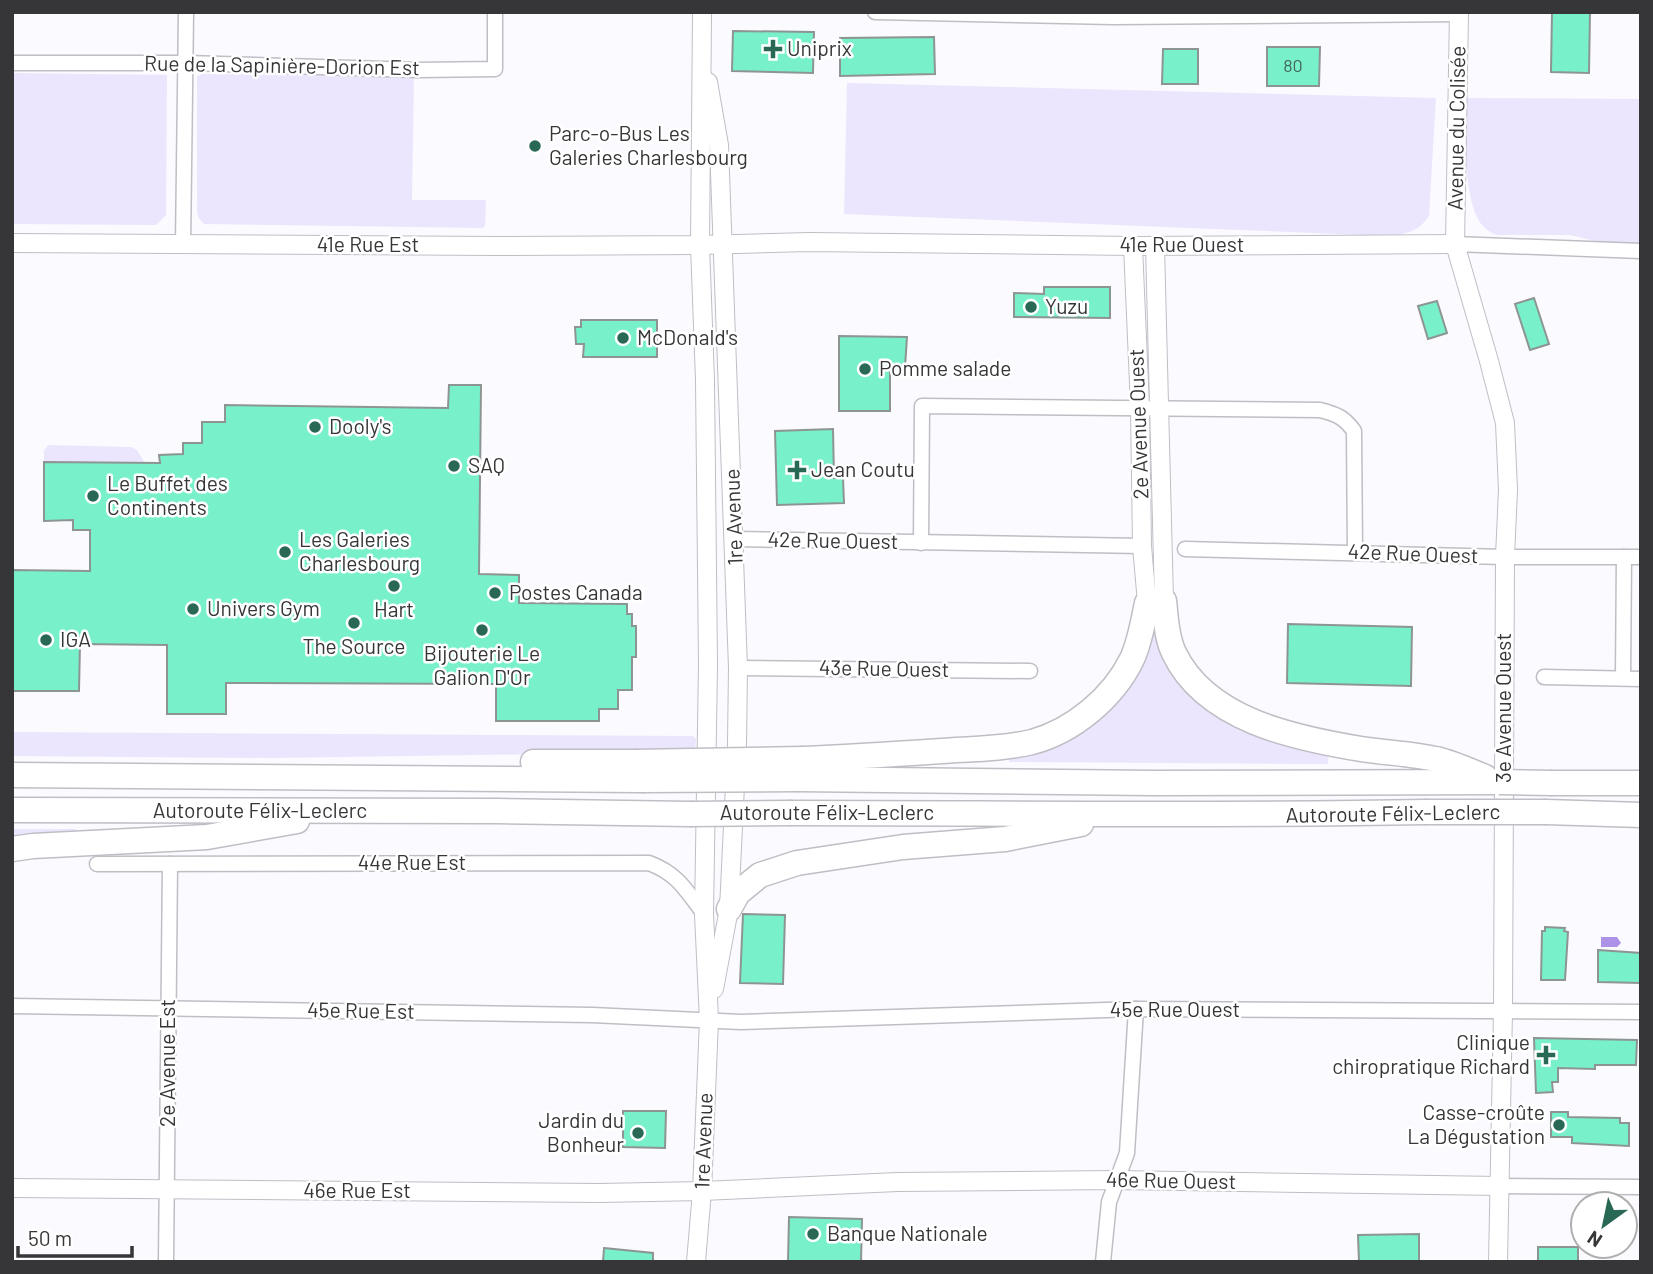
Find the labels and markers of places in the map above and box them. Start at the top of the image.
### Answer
place label: Uniprix [787,35,852,60]
marker: Uniprix [765,41,781,57]
place label: Parc-o-Bus Les Galeries Charlesbourg [549,120,748,169]
marker: Parc-o-Bus Les Galeries Charlesbourg [527,138,543,154]
place label: Yuzu [1045,293,1088,318]
marker: Yuzu [1023,299,1039,315]
place label: McDonald's [637,324,738,349]
marker: McDonald's [615,330,631,346]
place label: Pomme salade [879,355,1012,380]
marker: Pomme salade [857,361,873,377]
place label: Dooly's [329,413,392,438]
marker: Dooly's [307,419,323,435]
place label: SAQ [468,452,505,477]
place label: Jean Coutu [811,456,915,481]
marker: SAQ [446,458,462,474]
marker: Jean Coutu [789,462,805,478]
place label: Le Buffet des Continents [107,470,228,519]
marker: Le Buffet des Continents [85,488,101,504]
place label: Les Galeries Charlesbourg [299,526,420,575]
marker: Les Galeries Charlesbourg [277,544,293,560]
marker: Hart [386,578,402,594]
place label: Postes Canada [509,579,643,604]
marker: Postes Canada [487,585,503,601]
place label: Univers Gym [207,595,320,620]
place label: Hart [374,596,414,621]
marker: Univers Gym [185,601,201,617]
marker: The Source [346,615,362,631]
marker: Bijouterie Le Galion D'Or [474,622,490,638]
place label: IGA [60,626,91,651]
marker: IGA [38,632,54,648]
place label: The Source [302,633,406,658]
place label: Bijouterie Le Galion D'Or [424,640,540,689]
place label: Clinique chiropratique Richard [1332,1029,1530,1078]
marker: Clinique chiropratique Richard [1536,1045,1556,1065]
place label: Casse-croûte La Dégustation [1407,1099,1545,1148]
place label: Jardin du Bonheur [539,1107,624,1156]
marker: Casse-croûte La Dégustation [1551,1117,1567,1133]
marker: Jardin du Bonheur [630,1125,646,1141]
place label: Banque Nationale [827,1220,988,1245]
marker: Banque Nationale [805,1226,821,1242]

